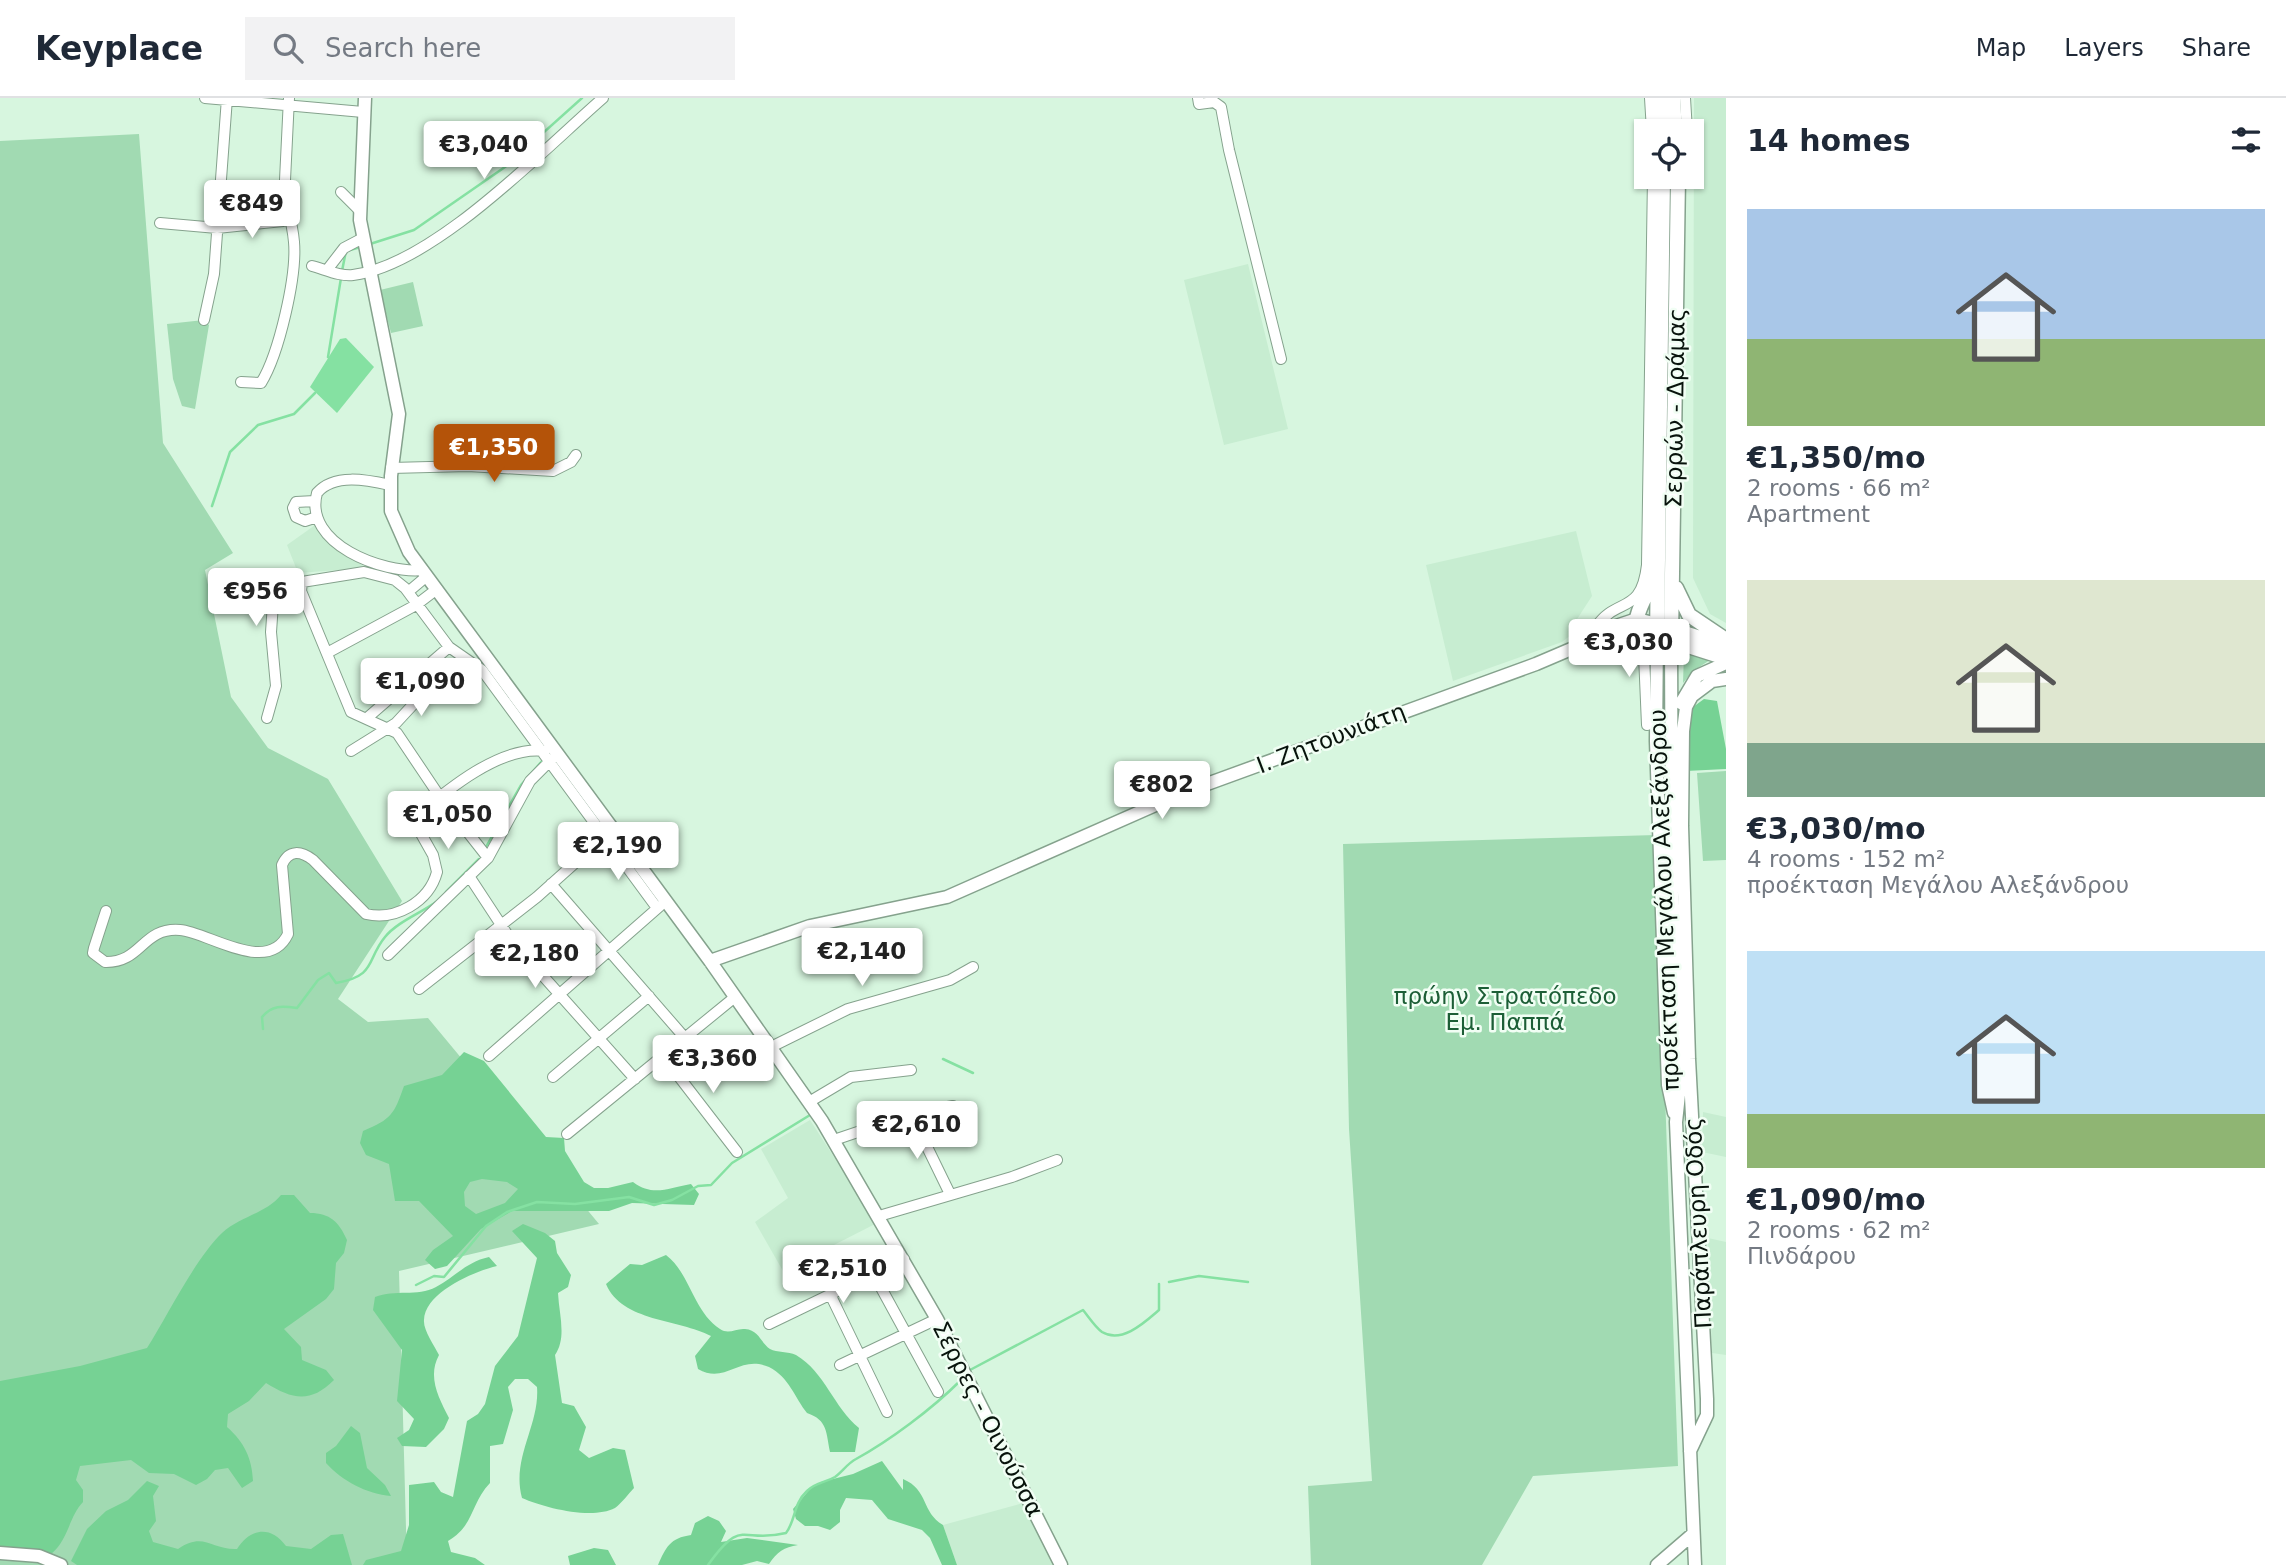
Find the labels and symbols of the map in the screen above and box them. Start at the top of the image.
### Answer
pin: €3,040 [427,122,541,181]
pin: €849 [211,180,293,240]
street label: Σερρών - Δράμας [1660,308,1690,508]
pin: €1,350 [437,424,551,484]
pin: €956 [215,568,297,628]
pin: €3,030 [1572,620,1686,679]
pin: €1,090 [364,658,478,718]
street label: Ι. Ζητουνιάτη [1253,698,1409,778]
street label: προέκταση Μεγάλου Αλεξάνδρου [1644,709,1684,1091]
pin: €802 [1121,762,1203,821]
pin: €1,050 [391,792,505,851]
pin: €2,190 [561,822,675,882]
pin: €2,140 [805,928,919,988]
pin: €2,180 [478,930,592,990]
park label: πρώην Στρατόπεδο Εμ. Παππά [1394,983,1616,1035]
pin: €3,360 [656,1035,770,1095]
pin: €2,610 [860,1102,974,1161]
street label: Παράπλευρη Οδός [1679,1117,1717,1329]
pin: €2,510 [786,1246,900,1305]
street label: Σέρρες - Οινούσσα [928,1317,1048,1521]

